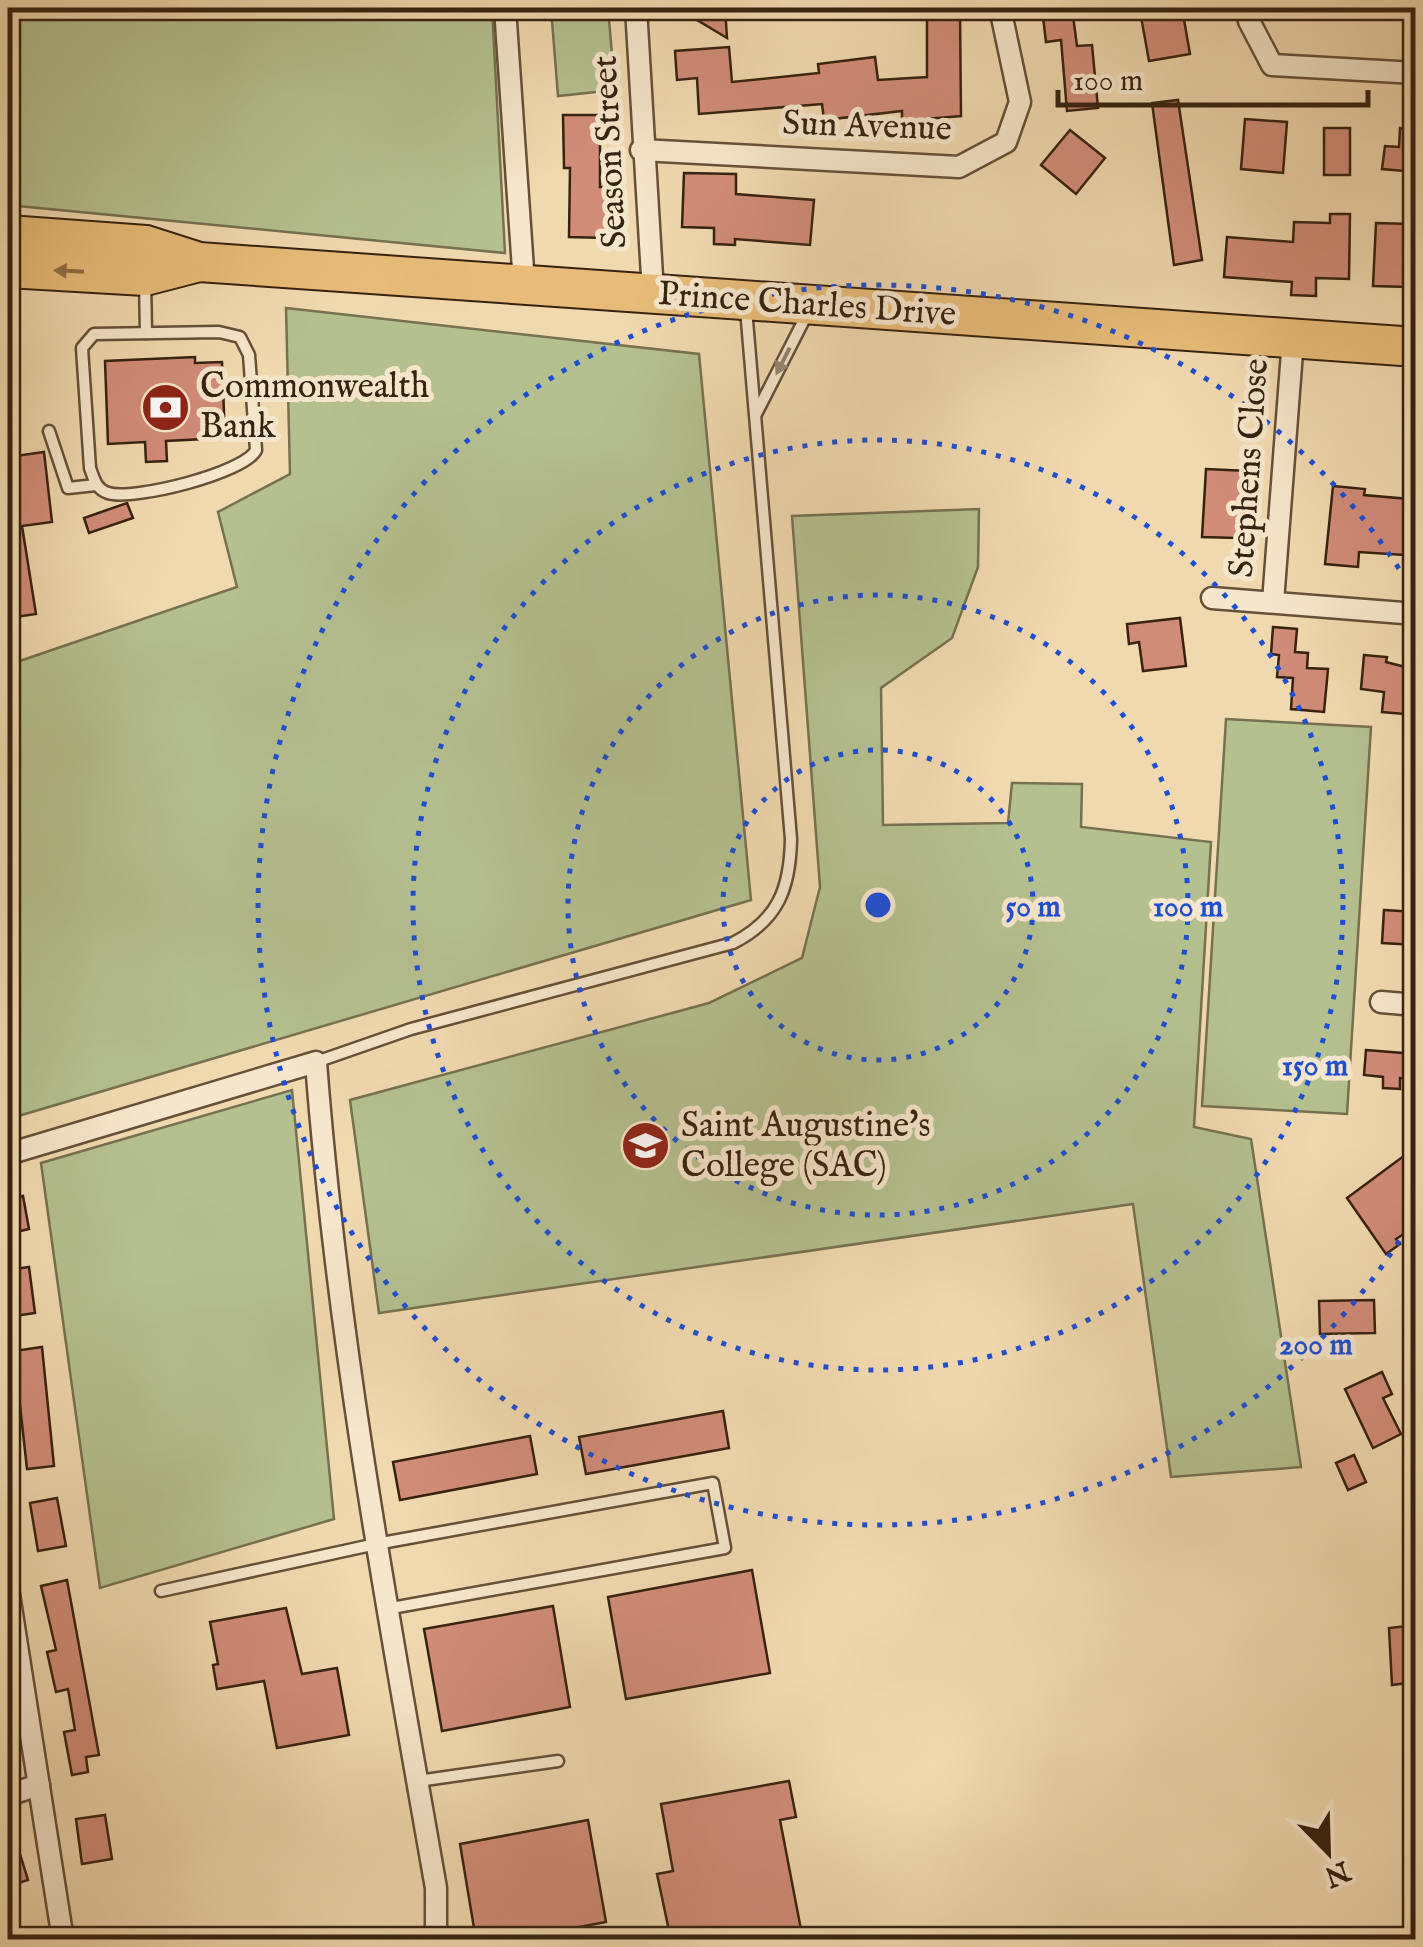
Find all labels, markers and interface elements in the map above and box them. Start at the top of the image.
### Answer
scale bar [1058,45,1368,107]
street label: Season Street [583,54,639,250]
text: 100 m [1073,63,1143,101]
street label: Sun Avenue [782,102,952,152]
one-way arrow [53,263,85,279]
street label: Prince Charles Drive [657,272,957,338]
one-way arrow [775,346,792,375]
street label: Stephens Close [1220,357,1280,579]
place label: Commonwealth Bank [200,365,429,450]
bank icon: Commonwealth Bank [139,381,191,433]
centre of rings [860,887,896,923]
text: 50 m [1005,889,1061,927]
text: 100 m [1153,889,1223,927]
text: 150 m [1282,1048,1348,1086]
place label: Saint Augustine's College (SAC) [681,1104,931,1189]
school or university icon: Saint Augustine's College (SAC) [620,1120,672,1172]
text: 200 m [1279,1327,1353,1365]
north arrow [1278,1802,1378,1902]
text: N [1319,1851,1356,1894]

